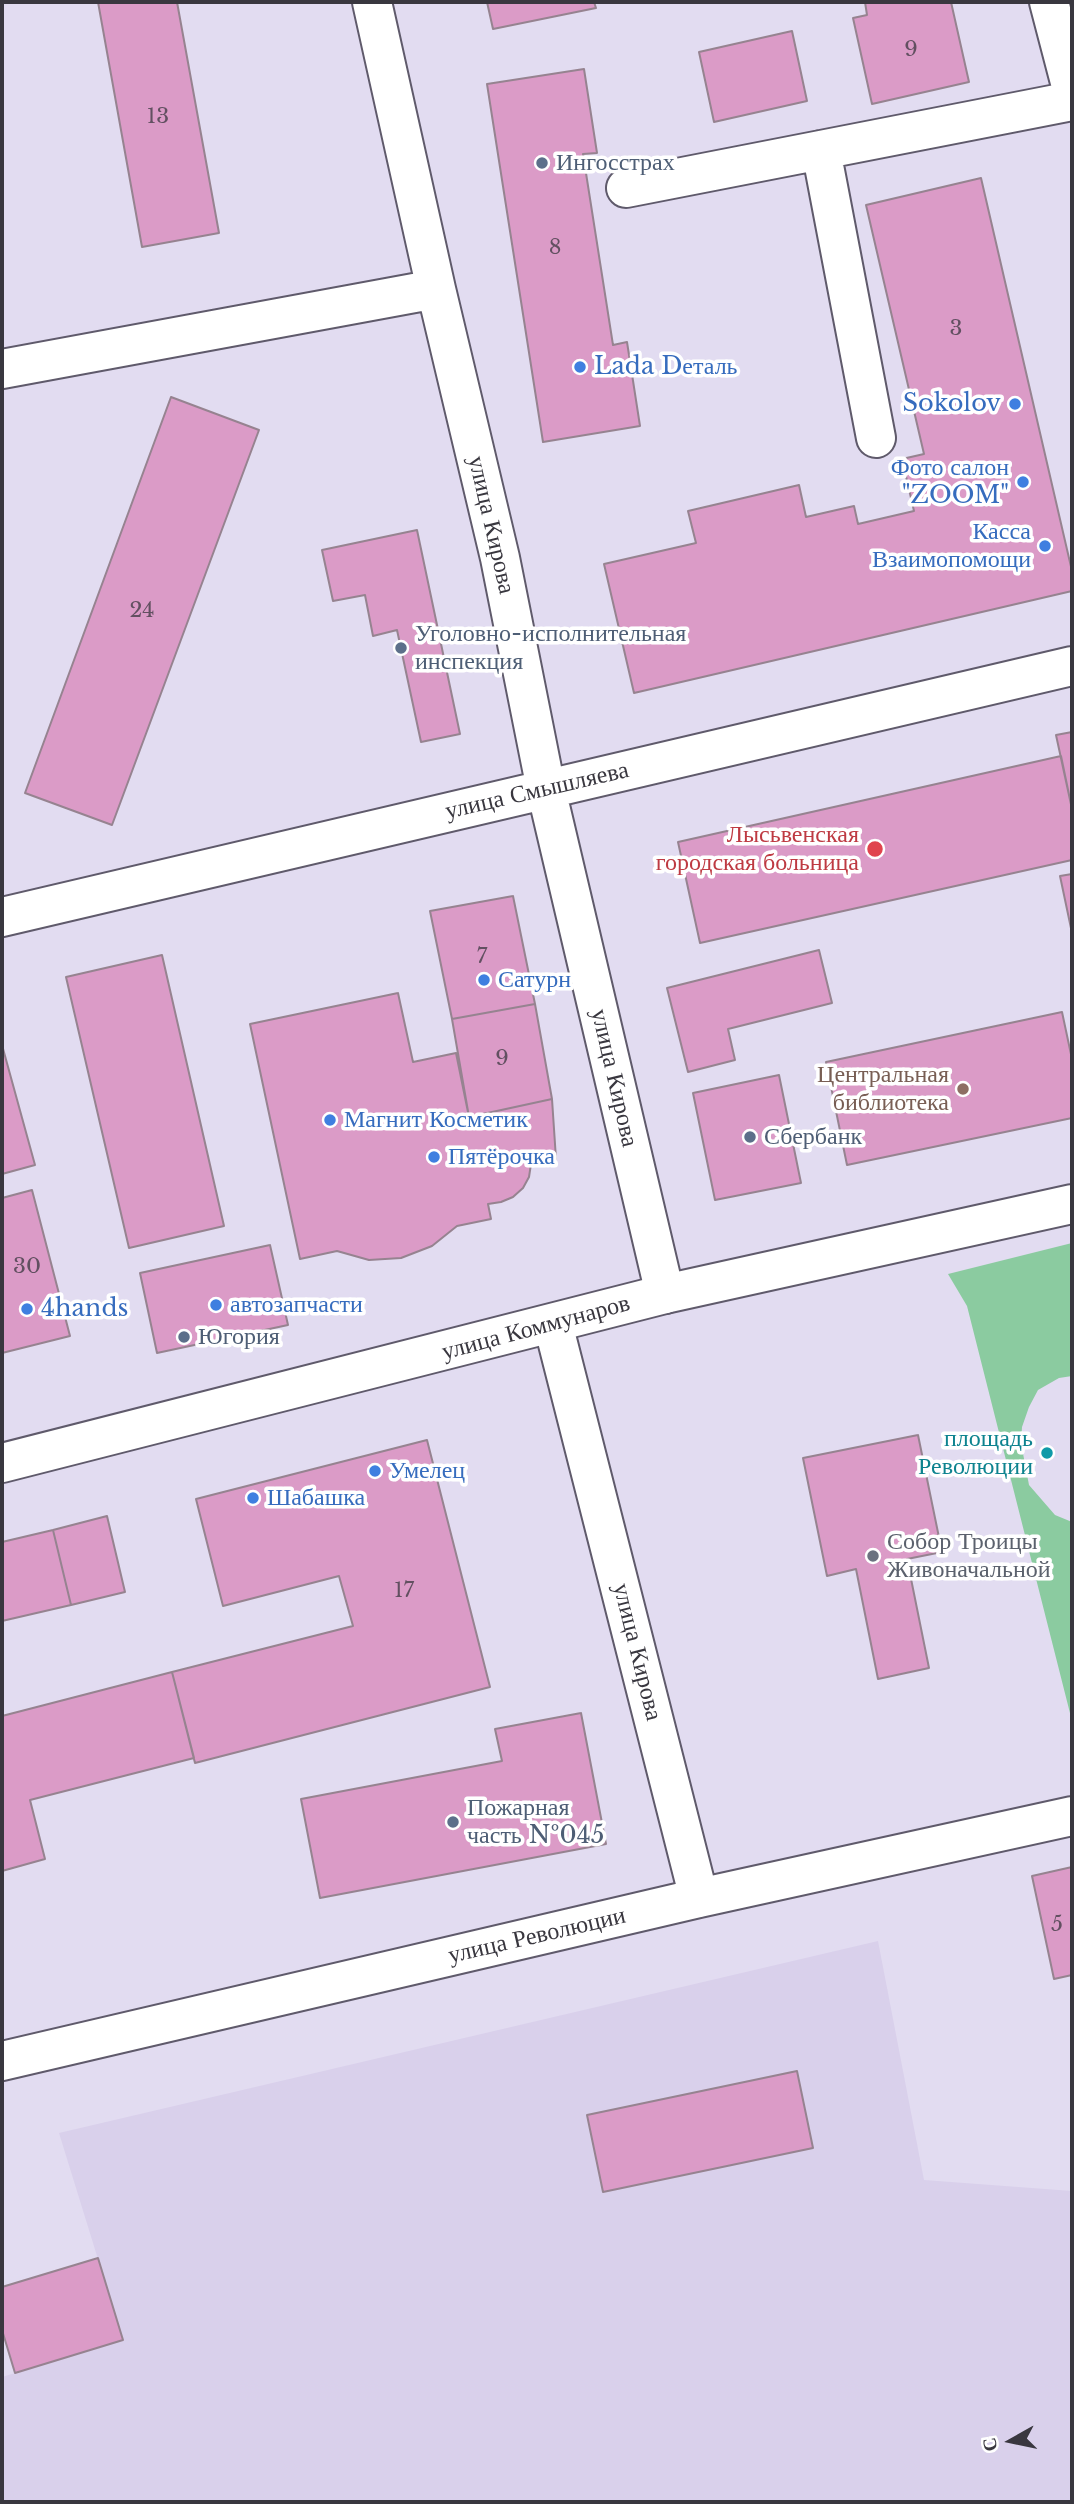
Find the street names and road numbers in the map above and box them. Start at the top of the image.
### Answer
street label: улица Кирова [461,453,521,597]
street label: улица Смышляева [443,756,631,826]
street label: улица Кирова [584,1006,644,1150]
street label: улица Коммунаров [439,1289,633,1367]
street label: улица Кирова [606,1580,668,1724]
street label: улица Революции [446,1902,628,1970]

